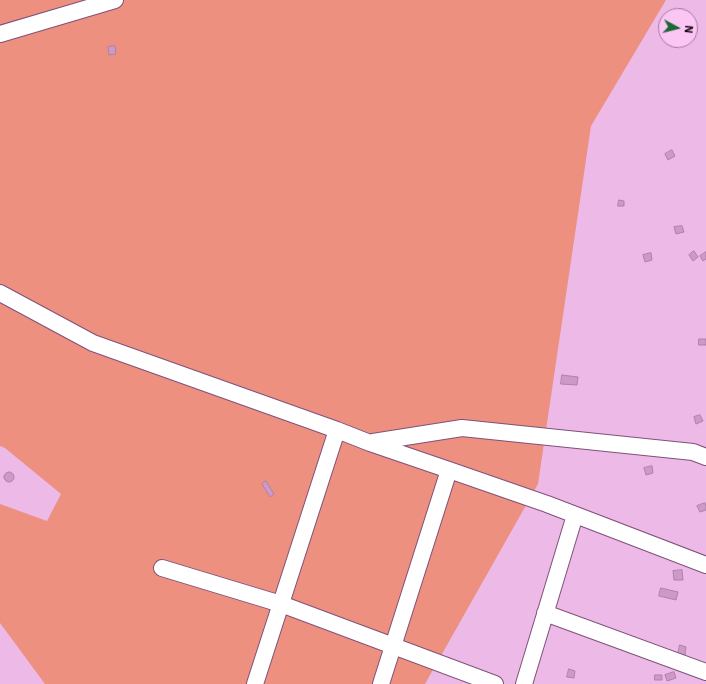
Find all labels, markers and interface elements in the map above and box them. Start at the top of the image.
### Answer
north arrow [658,8,698,48]
text: N [681,25,696,34]

